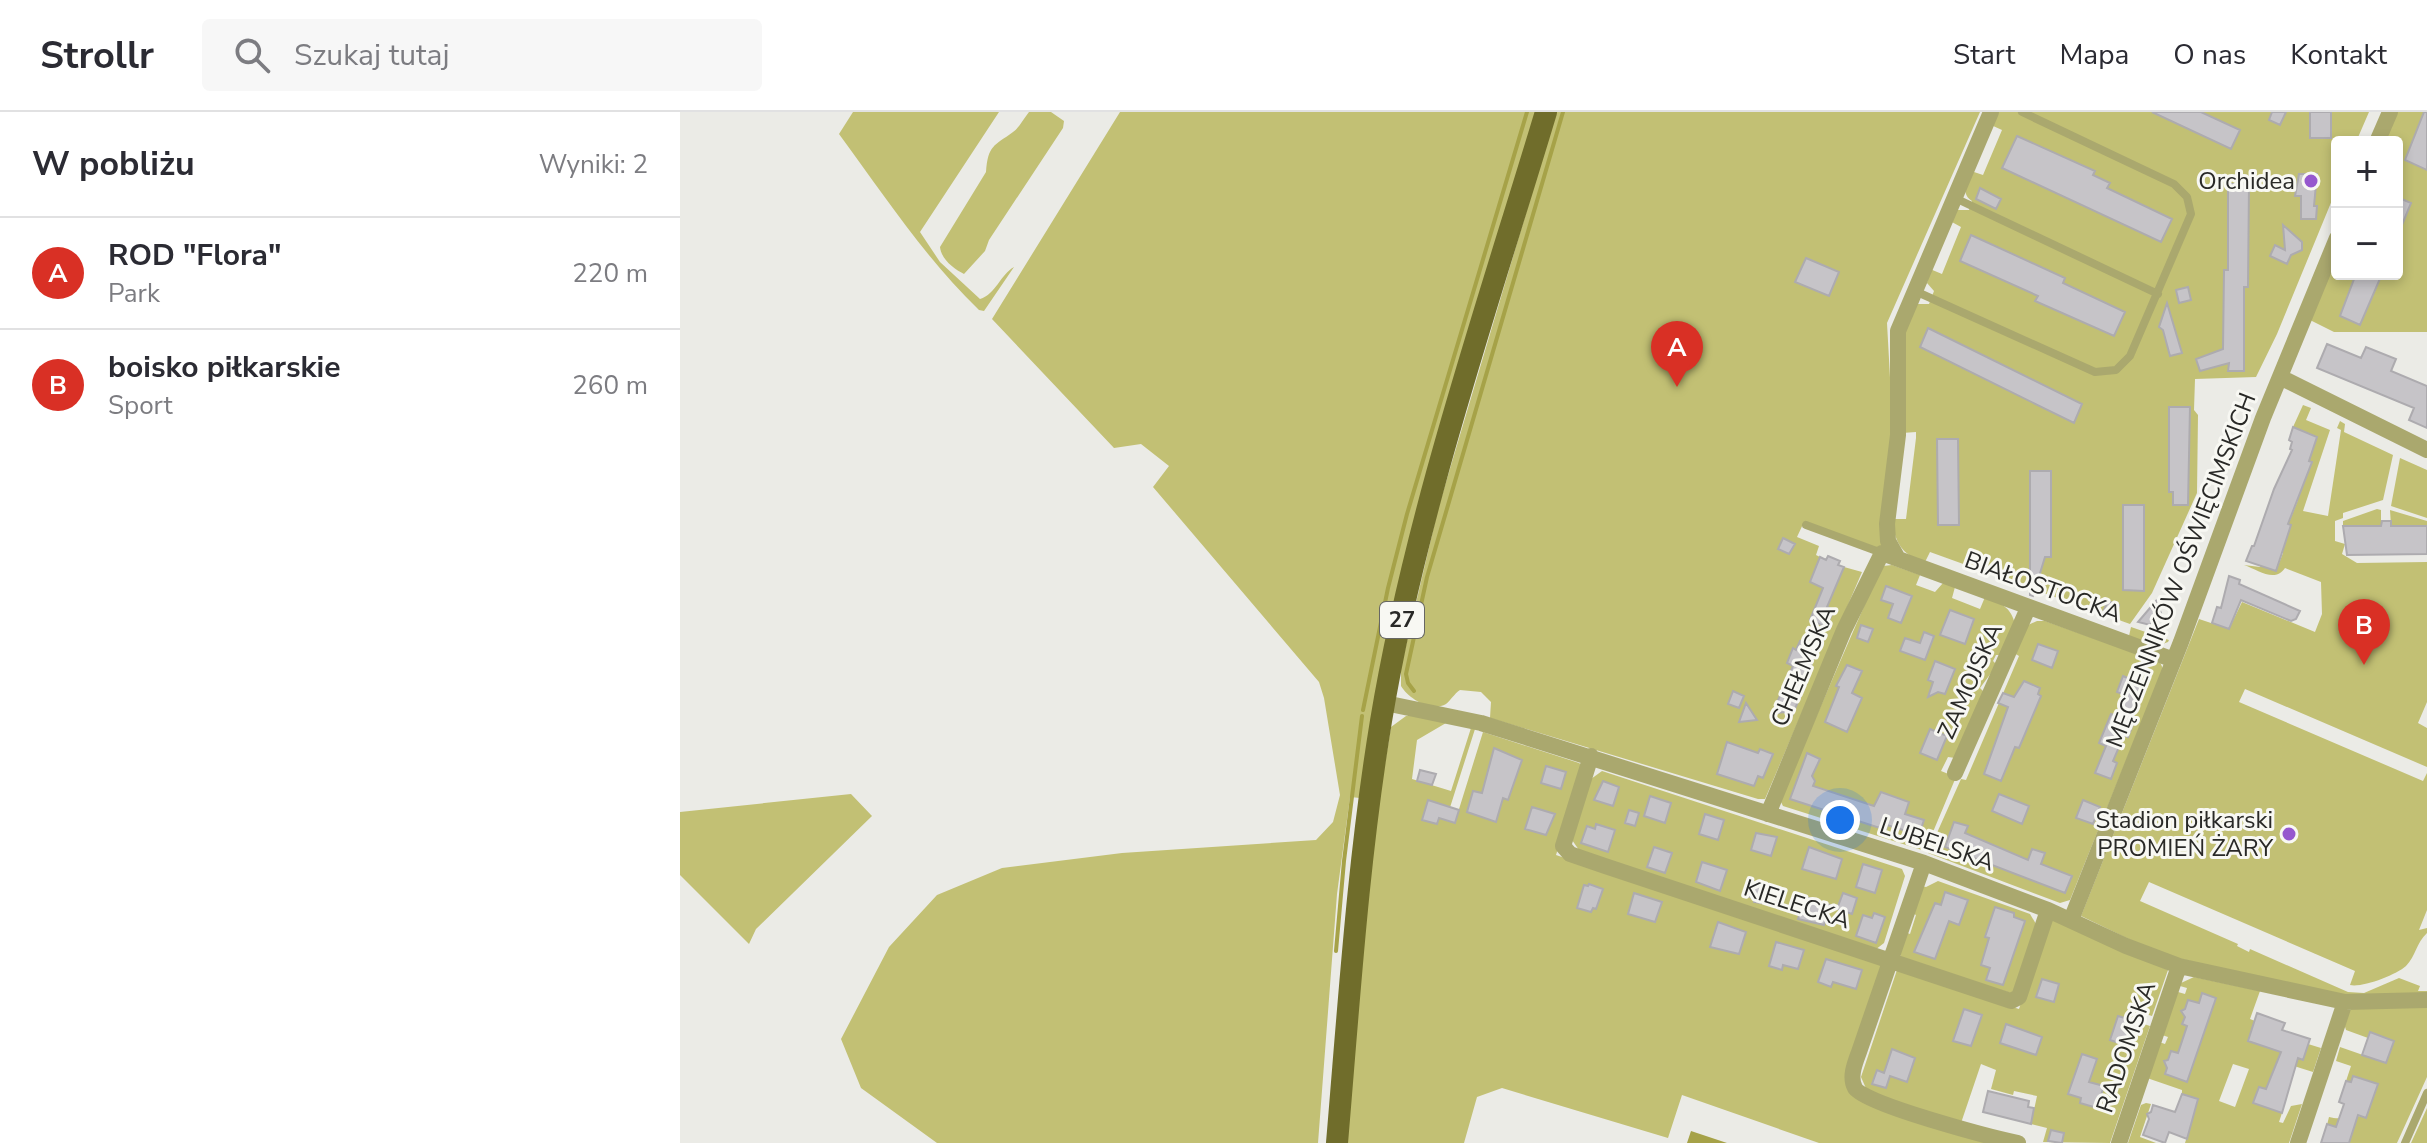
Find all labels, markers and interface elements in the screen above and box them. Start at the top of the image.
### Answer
search box [202,19,762,91]
text: Strollr [40,30,154,81]
icon: search [230,33,274,77]
text: Szukaj tutaj [294,35,450,76]
text: Start [1953,36,2015,74]
text: Mapa [2059,36,2129,74]
text: O nas [2173,36,2246,74]
text: Kontakt [2290,36,2387,74]
map controls [2331,136,2403,280]
button: + [2331,136,2403,208]
text: W pobliżu [32,141,195,187]
text: Wyniki: 2 [539,147,648,182]
place label: Orchidea [2198,165,2295,197]
marker: Orchidea [2302,172,2320,190]
button: − [2331,208,2403,280]
text: ROD "Flora" [108,235,281,276]
text: A [48,256,68,291]
text: 220 m [572,256,648,291]
text: Park [108,276,160,311]
pin: A [1651,321,1703,387]
text: boisko piłkarskie [108,347,341,388]
text: B [49,368,67,403]
text: 260 m [572,368,648,403]
text: Sport [108,388,173,423]
street label: MĘCZENNIKÓW OŚWIĘCIMSKICH [2098,388,2264,752]
street label: BIAŁOSTOCKA [1960,544,2126,630]
pin: B [2338,599,2390,665]
street label: CHEŁMSKA [1763,600,1843,731]
road number: 27 [1380,602,1424,638]
street label: ZAMOJSKA [1930,617,2010,744]
your location [1820,800,1860,840]
place label: Stadion piłkarski PROMIEŃ ŻARY [2096,804,2274,864]
street label: LUBELSKA [1875,809,1999,879]
marker: Stadion piłkarski PROMIEŃ ŻARY [2280,825,2298,843]
street label: KIELECKA [1740,872,1855,936]
street label: RADOMSKA [2089,977,2164,1117]

